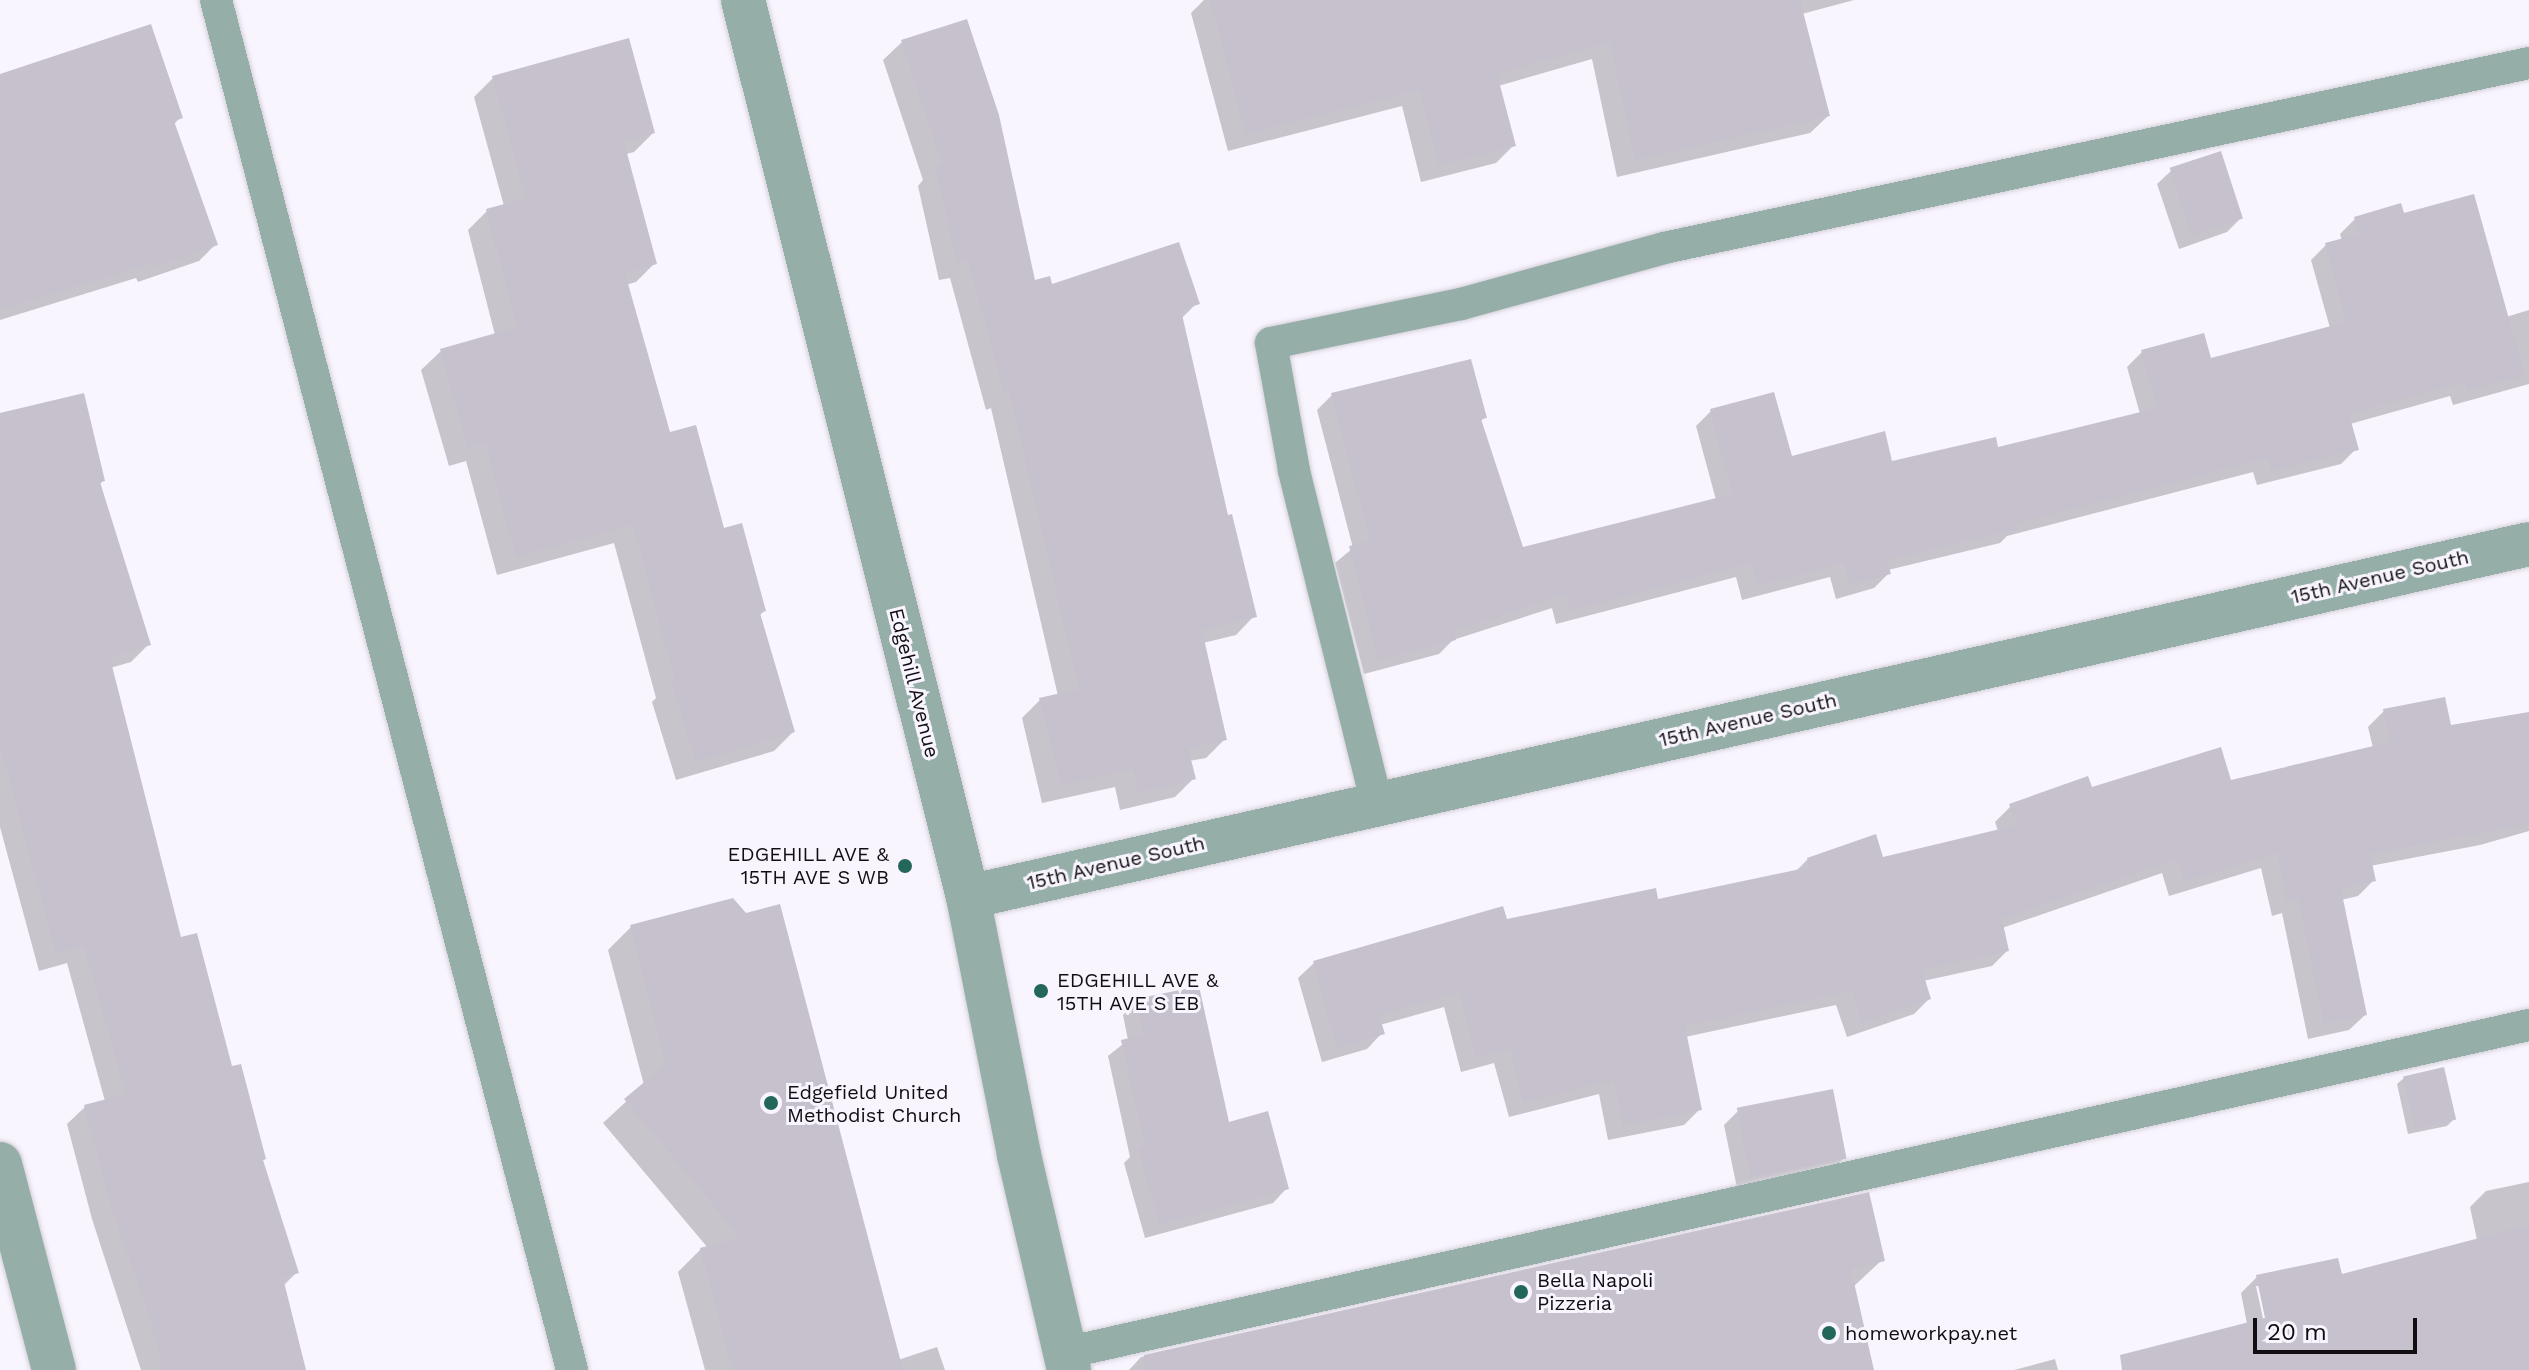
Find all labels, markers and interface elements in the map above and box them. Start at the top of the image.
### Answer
street label: 15th Avenue South [2288,545,2472,609]
street label: Edgehill Avenue [884,605,944,761]
street label: 15th Avenue South [1656,688,1840,752]
street label: 15th Avenue South [1024,831,1208,895]
place label: EDGEHILL AVE & 15TH AVE S WB [726,842,889,889]
marker: EDGEHILL AVE & 15TH AVE S WB [896,857,914,875]
place label: EDGEHILL AVE & 15TH AVE S EB [1057,968,1220,1015]
marker: EDGEHILL AVE & 15TH AVE S EB [1032,982,1050,1000]
place label: Edgefield United Methodist Church [787,1080,961,1127]
marker: Edgefield United Methodist Church [762,1094,780,1112]
place label: Bella Napoli Pizzeria [1537,1268,1654,1315]
marker: Bella Napoli Pizzeria [1512,1283,1530,1301]
scale bar [2257,1302,2421,1352]
text: 20 m [2267,1318,2327,1346]
place label: homeworkpay.net [1845,1321,2017,1345]
marker: homeworkpay.net [1820,1324,1838,1342]

